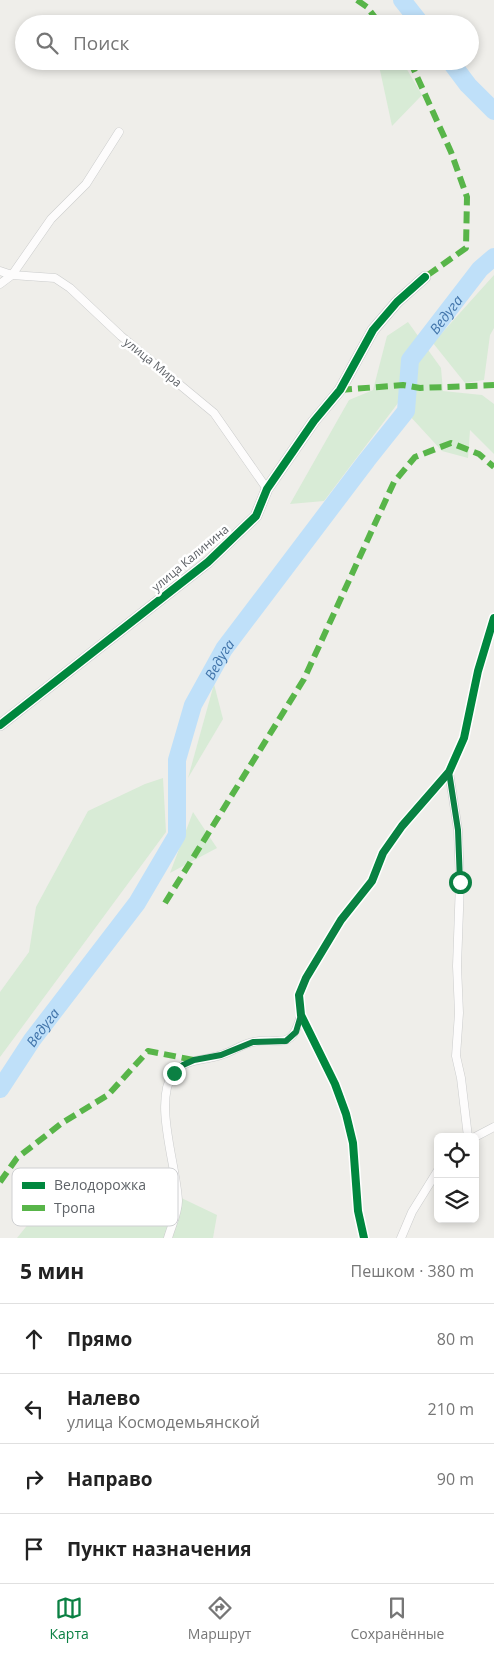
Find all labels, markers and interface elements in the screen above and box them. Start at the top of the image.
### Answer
search box [15,15,479,70]
icon: search [33,29,61,57]
text: Поиск [73,30,129,56]
water label: Ведуга [424,291,466,337]
street label: улица Мира [120,333,186,391]
street label: улица Калинина [148,521,232,595]
water label: Ведуга [200,635,238,683]
route start [449,871,472,894]
water label: Ведуга [21,1004,63,1050]
route end [163,1062,186,1085]
map controls [434,1133,479,1223]
button: locate [434,1133,479,1178]
legend [12,1168,178,1226]
text: Велодорожка [54,1175,146,1194]
button: layers [434,1178,479,1223]
text: Тропа [54,1198,95,1217]
text: 5 мин [20,1257,84,1285]
text: Пешком · 380 m [351,1260,474,1282]
icon: ahead [20,1325,48,1353]
text: Прямо [67,1326,132,1352]
text: 80 m [437,1328,474,1350]
text: Налево [67,1385,140,1411]
icon: left [20,1395,48,1423]
text: 210 m [428,1398,474,1420]
text: улица Космодемьянской [67,1411,260,1433]
icon: right [20,1465,48,1493]
text: Направо [67,1466,153,1492]
text: 90 m [437,1468,474,1490]
icon: arrive [20,1535,48,1563]
text: Пункт назначения [67,1536,252,1562]
tab: Карта [50,1594,89,1643]
tab: Маршрут [188,1594,251,1643]
tab: Сохранённые [350,1594,444,1643]

